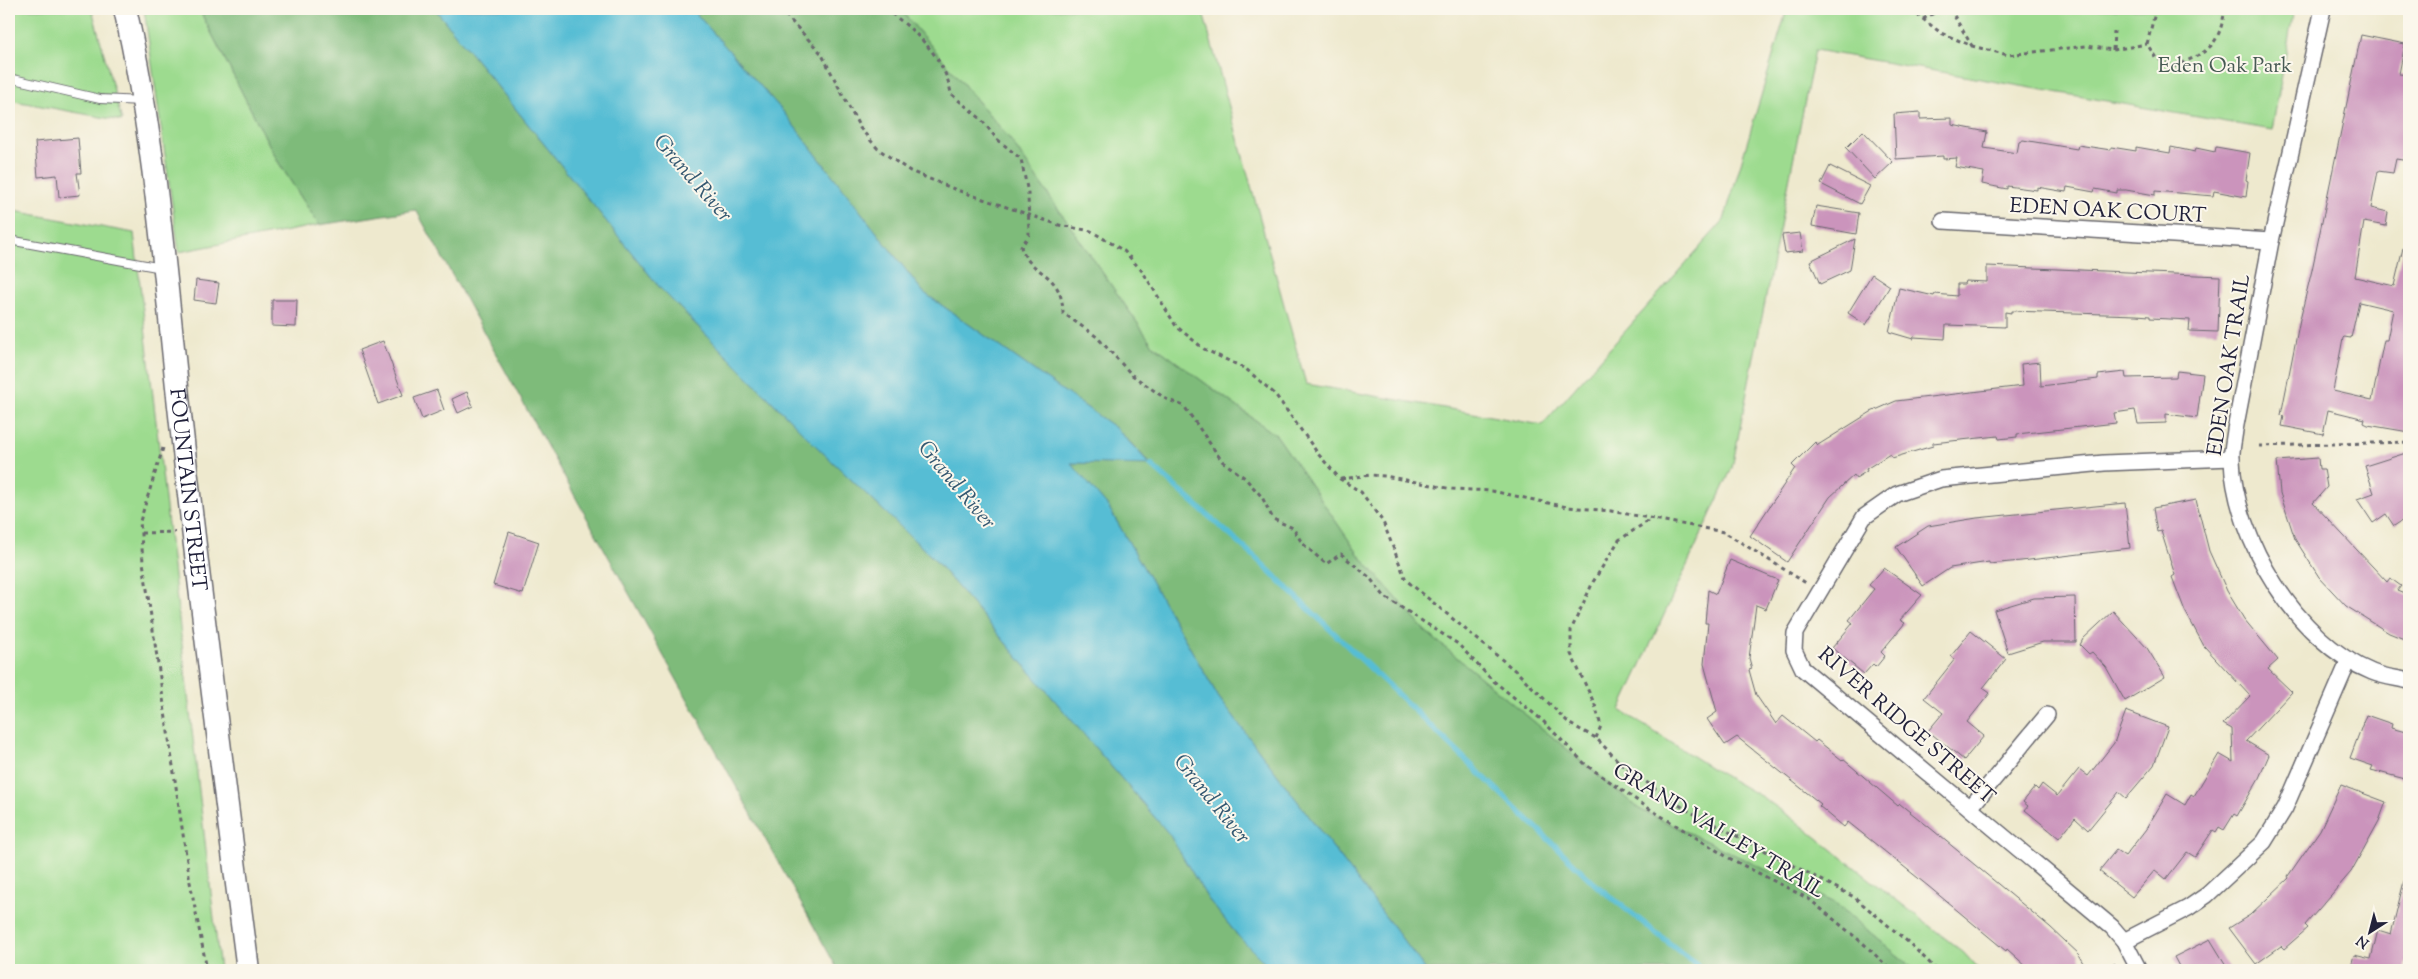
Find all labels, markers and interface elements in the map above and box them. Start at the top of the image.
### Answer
park label: Eden Oak Park [2158,52,2293,82]
water label: Grand River [644,128,739,230]
street label: EDEN OAK COURT [2009,192,2207,232]
street label: EDEN OAK TRAIL [2201,272,2259,458]
street label: FOUNTAIN STREET [160,387,213,593]
water label: Grand River [909,435,1003,538]
street label: RIVER RIDGE STREET [1810,641,2001,812]
water label: Grand River [1164,748,1257,852]
street label: GRAND VALLEY TRAIL [1606,757,1830,907]
north arrow [2346,906,2396,956]
text: N [2353,930,2374,952]

